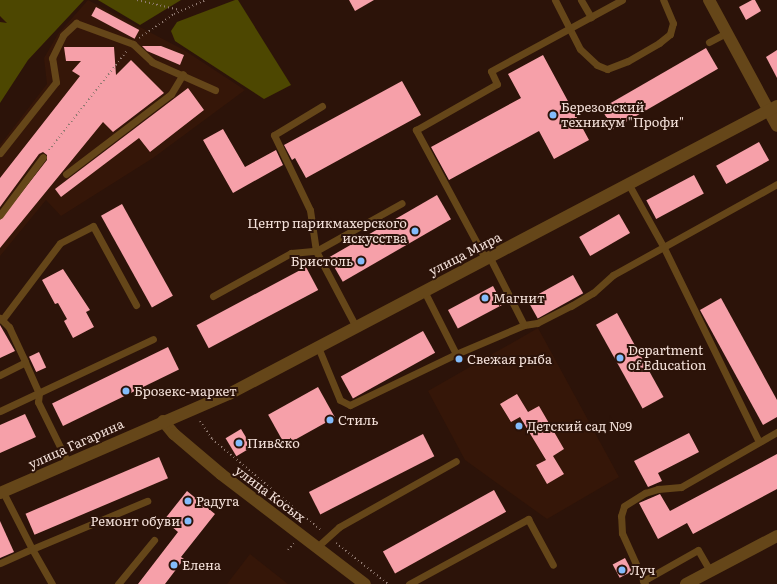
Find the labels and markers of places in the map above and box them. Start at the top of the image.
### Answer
place label: Березовский техникум "Профи" [561,100,684,131]
marker: Березовский техникум "Профи" [548,110,558,120]
place label: Центр парикмахерского искусства [247,216,407,247]
marker: Центр парикмахерского искусства [410,226,420,236]
place label: Бристоль [291,253,353,269]
marker: Бристоль [356,256,366,266]
place label: Магнит [493,290,545,306]
marker: Магнит [480,293,490,303]
place label: Department of Education [628,343,706,374]
place label: Свежая рыба [467,351,552,367]
marker: Department of Education [615,353,625,363]
marker: Свежая рыба [454,354,464,364]
place label: Брозекс-маркет [134,383,237,399]
marker: Брозекс-маркет [121,386,131,396]
place label: Стиль [338,412,378,428]
marker: Стиль [325,415,335,425]
place label: Детский сад №9 [527,418,632,434]
marker: Детский сад №9 [514,421,524,431]
place label: Пив&ко [247,435,300,451]
marker: Пив&ко [234,438,244,448]
place label: Радуга [196,493,239,509]
marker: Радуга [183,496,193,506]
place label: Ремонт обуви [91,513,180,529]
marker: Ремонт обуви [183,516,193,526]
place label: Елена [182,557,221,573]
marker: Елена [169,560,179,570]
place label: Луч [630,562,656,578]
marker: Луч [617,565,627,575]

